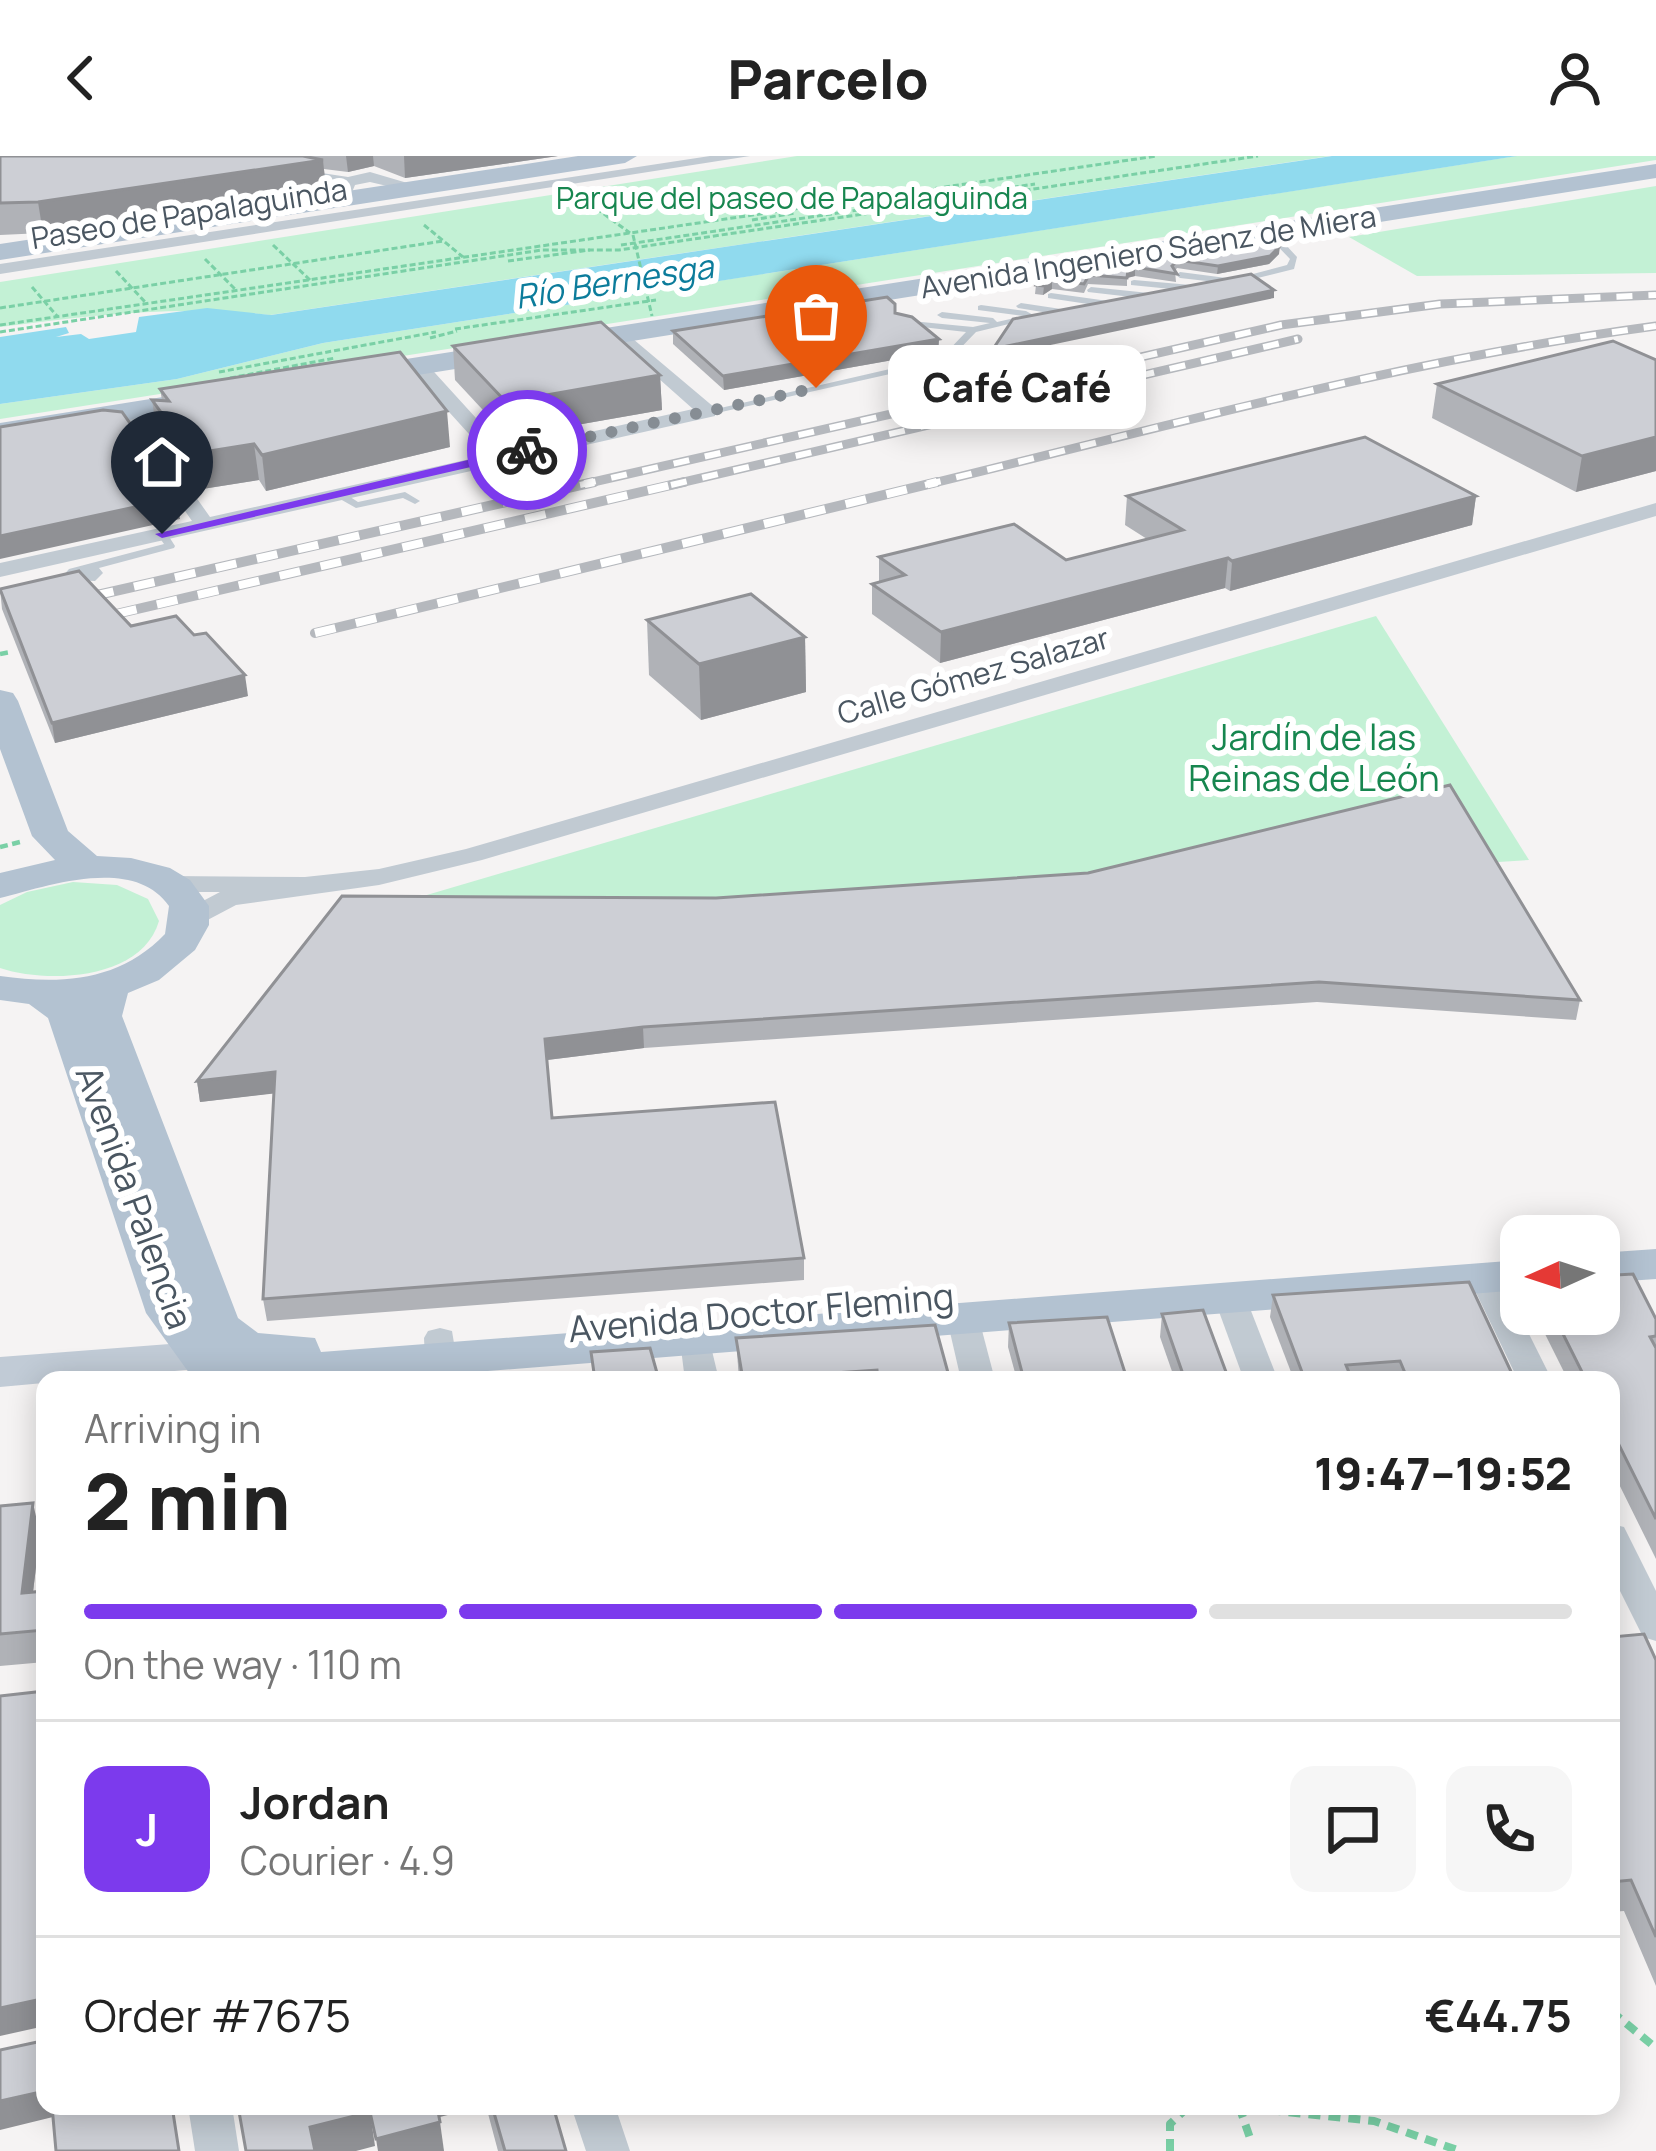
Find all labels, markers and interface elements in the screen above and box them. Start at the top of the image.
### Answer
text: Parcelo [727,41,929,115]
icon: back [48,45,114,111]
icon: person [1542,45,1608,111]
street label: Paseo de Papalaguinda [28,168,350,258]
park label: Parque del paseo de Papalaguinda [556,177,1028,218]
street label: Avenida Ingeniero Sáenz de Miera [917,195,1379,307]
water label: Río Bernesga [512,243,718,319]
pin [765,265,867,388]
icon: bag [783,283,849,349]
callout: Café Café [888,346,1146,430]
text: Café Café [923,360,1112,414]
courier [467,390,587,510]
pin [111,411,213,534]
icon: bike [494,417,560,483]
icon: home [129,429,195,495]
street label: Calle Gómez Salazar [832,617,1114,733]
park label: Jardín de las Reinas de León [1188,712,1440,802]
street label: Avenida Palencia [65,1059,205,1335]
north arrow [1500,1215,1620,1335]
map controls [1500,1215,1620,1335]
street label: Avenida Doctor Fleming [566,1271,956,1353]
text: Arriving in [84,1401,261,1455]
text: 19:47–19:52 [1314,1442,1572,1504]
text: 2 min [84,1447,291,1553]
text: On the way · 110 m [84,1637,402,1691]
button: chat [1290,1766,1416,1892]
button: phone [1446,1766,1572,1892]
text: Jordan [240,1771,390,1833]
text: J [136,1798,158,1860]
text: Courier · 4.9 [240,1833,455,1887]
text: Order #7675 [84,1984,351,2046]
text: €44.75 [1425,1984,1572,2046]

